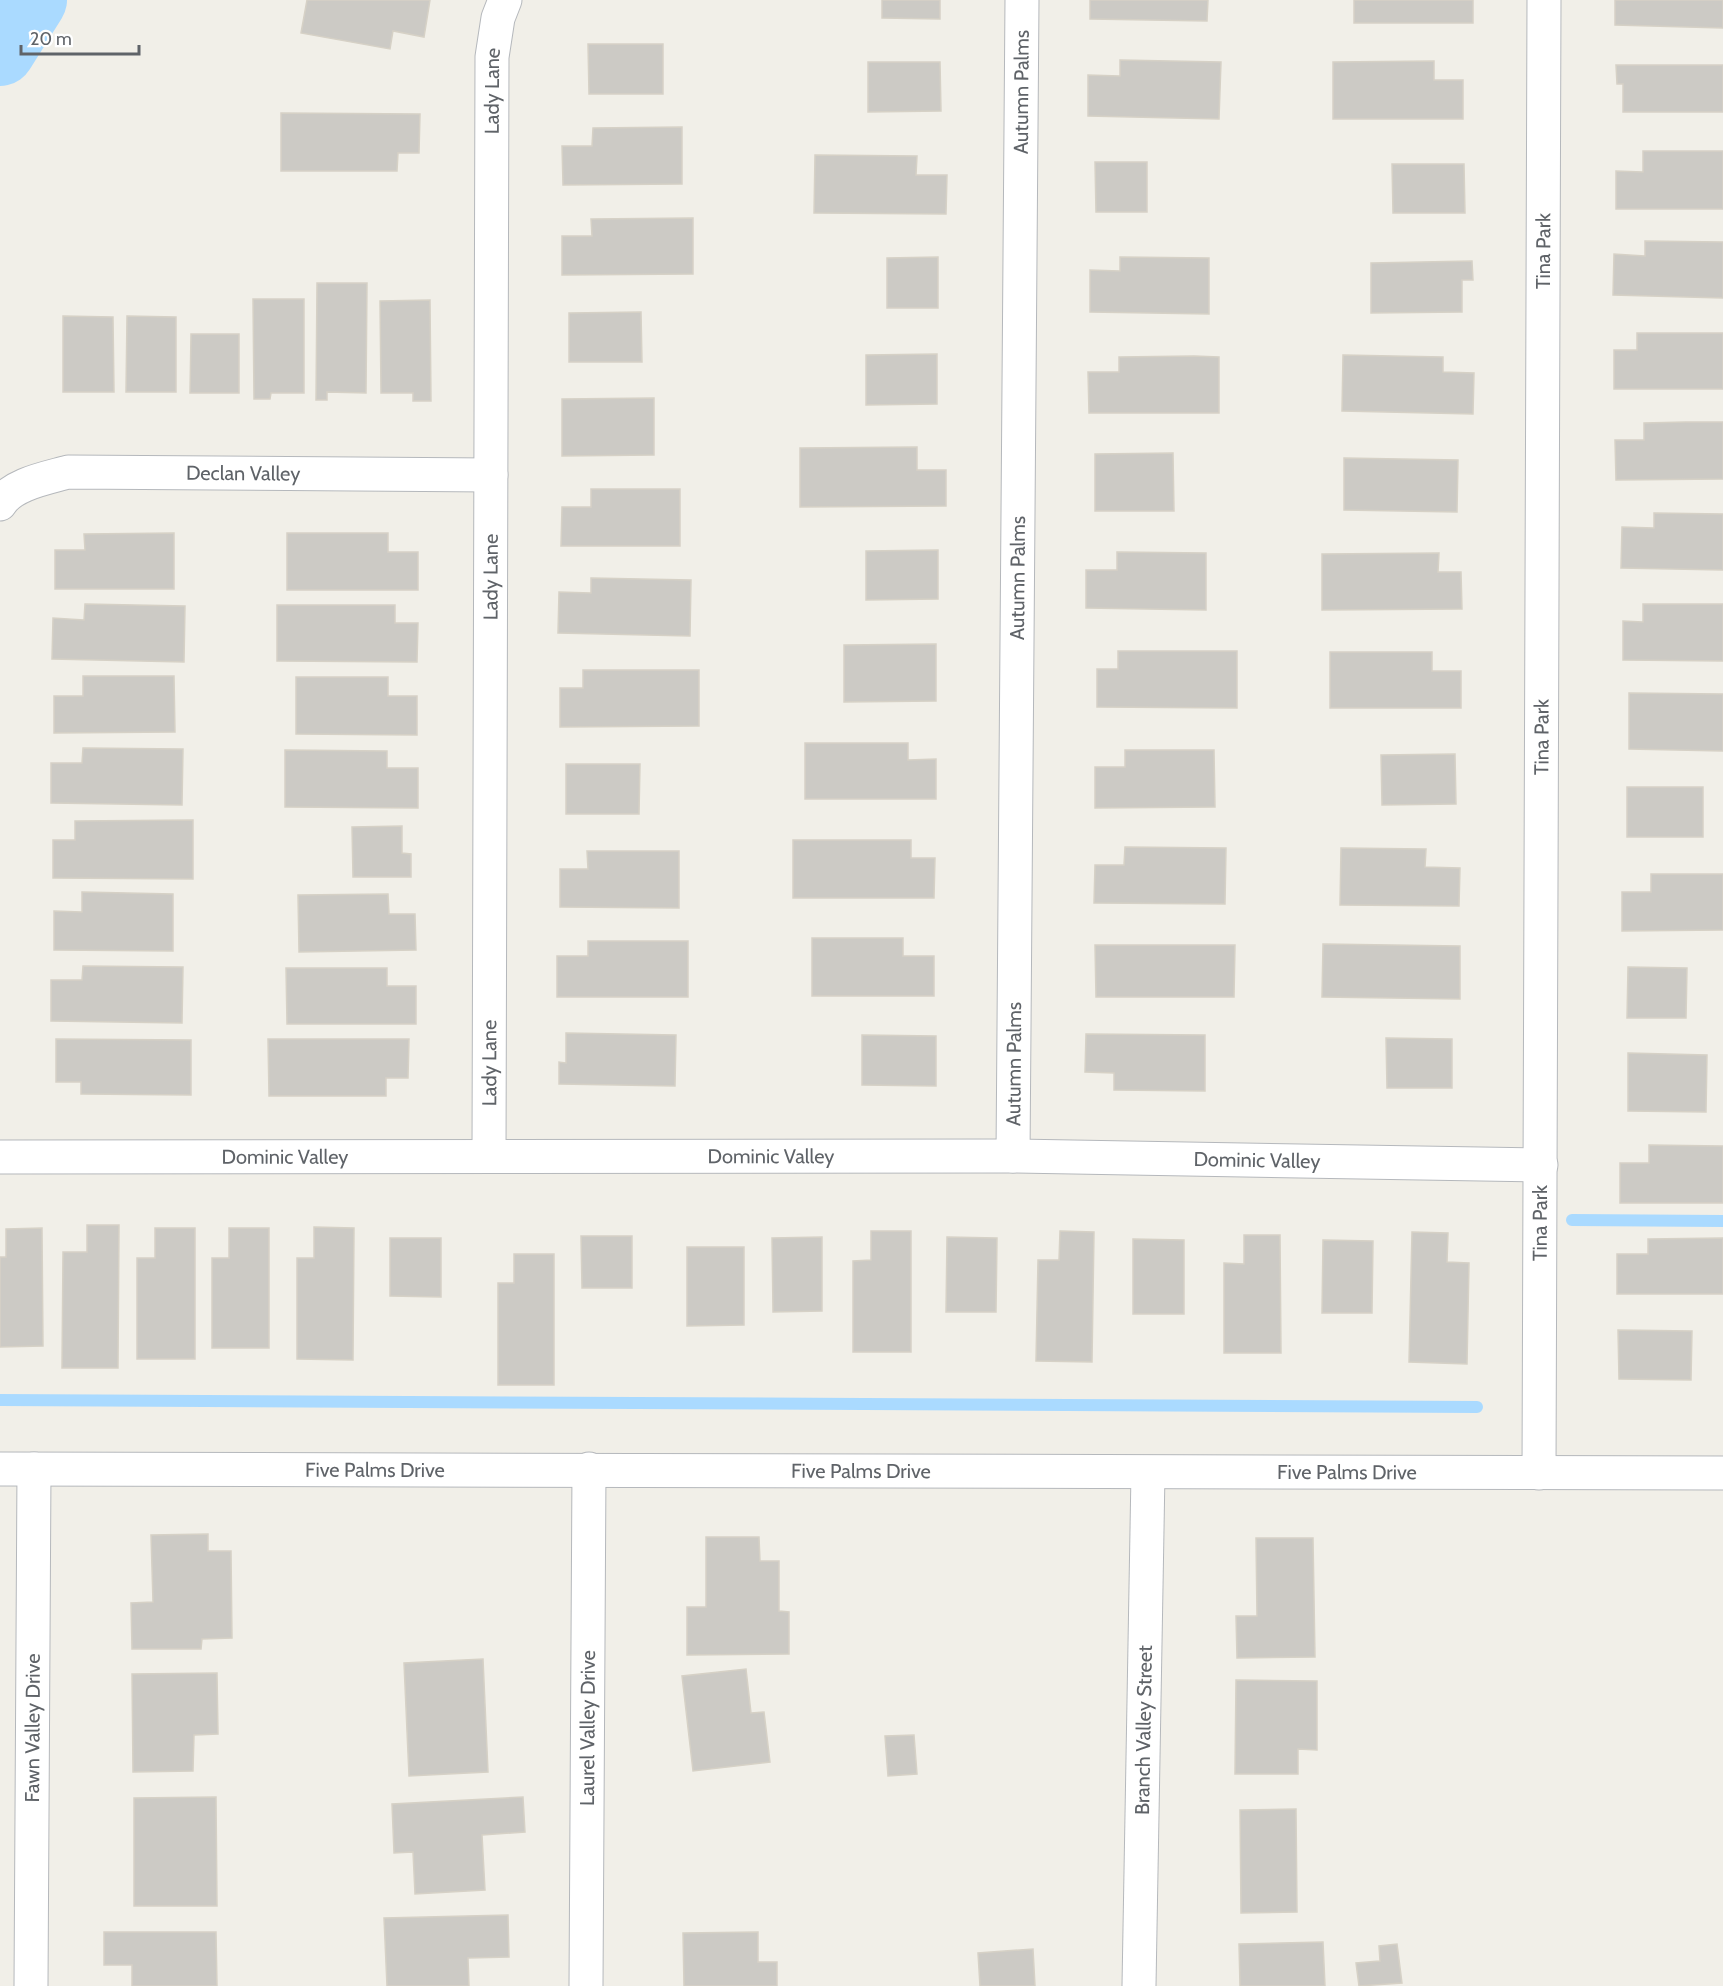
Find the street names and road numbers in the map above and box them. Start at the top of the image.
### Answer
street label: Autumn Palms [1009,30,1034,154]
street label: Lady Lane [480,46,505,134]
street label: Tina Park [1531,213,1555,289]
street label: Declan Valley [186,461,300,486]
street label: Autumn Palms [1005,516,1030,640]
street label: Lady Lane [478,534,503,620]
street label: Tina Park [1529,699,1554,775]
street label: Autumn Palms [1001,1002,1026,1126]
street label: Lady Lane [477,1020,501,1106]
street label: Dominic Valley [708,1144,834,1168]
street label: Dominic Valley [222,1145,348,1169]
street label: Dominic Valley [1193,1147,1321,1173]
street label: Tina Park [1528,1185,1552,1261]
street label: Five Palms Drive [305,1458,445,1482]
street label: Five Palms Drive [791,1459,931,1483]
street label: Five Palms Drive [1277,1460,1417,1484]
street label: Branch Valley Street [1130,1645,1157,1815]
street label: Laurel Valley Drive [575,1650,600,1806]
street label: Fawn Valley Drive [20,1653,45,1803]

